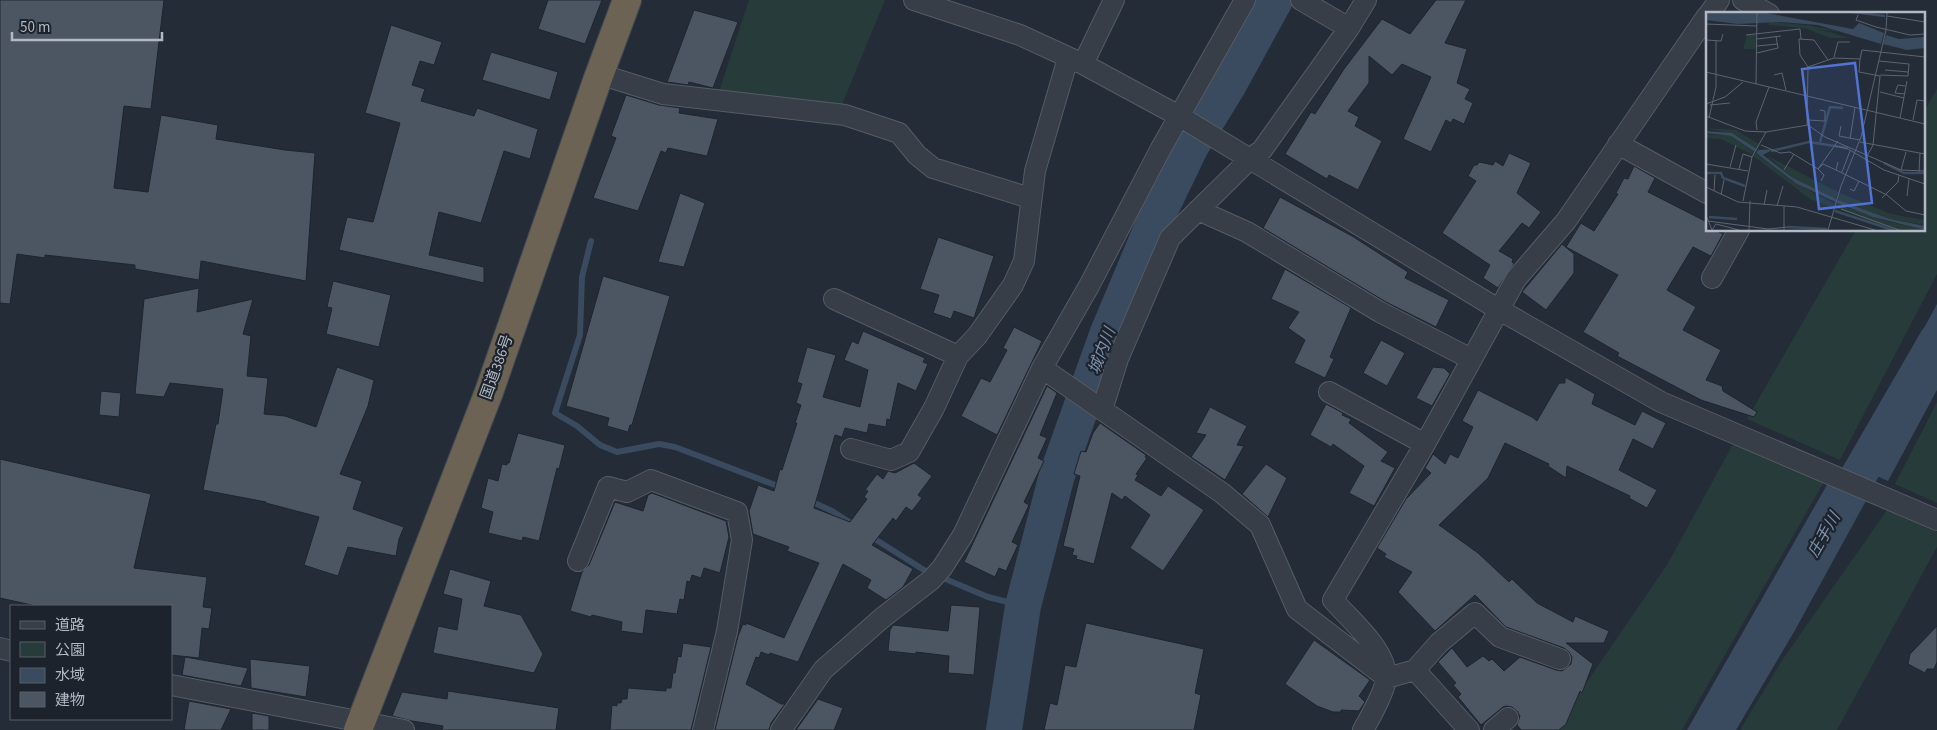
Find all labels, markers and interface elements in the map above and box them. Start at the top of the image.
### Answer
scale bar [12,10,162,42]
inset map [1706,12,1924,231]
text: 50 m [20,17,50,38]
water label: 城内川 [1083,323,1122,377]
street label: 国道386号 [476,332,518,402]
water label: 庄手川 [1802,507,1847,561]
legend [10,605,172,720]
text: 道路 [55,615,85,636]
text: 公園 [55,640,85,661]
text: 水域 [55,665,85,686]
text: 建物 [55,690,85,711]

